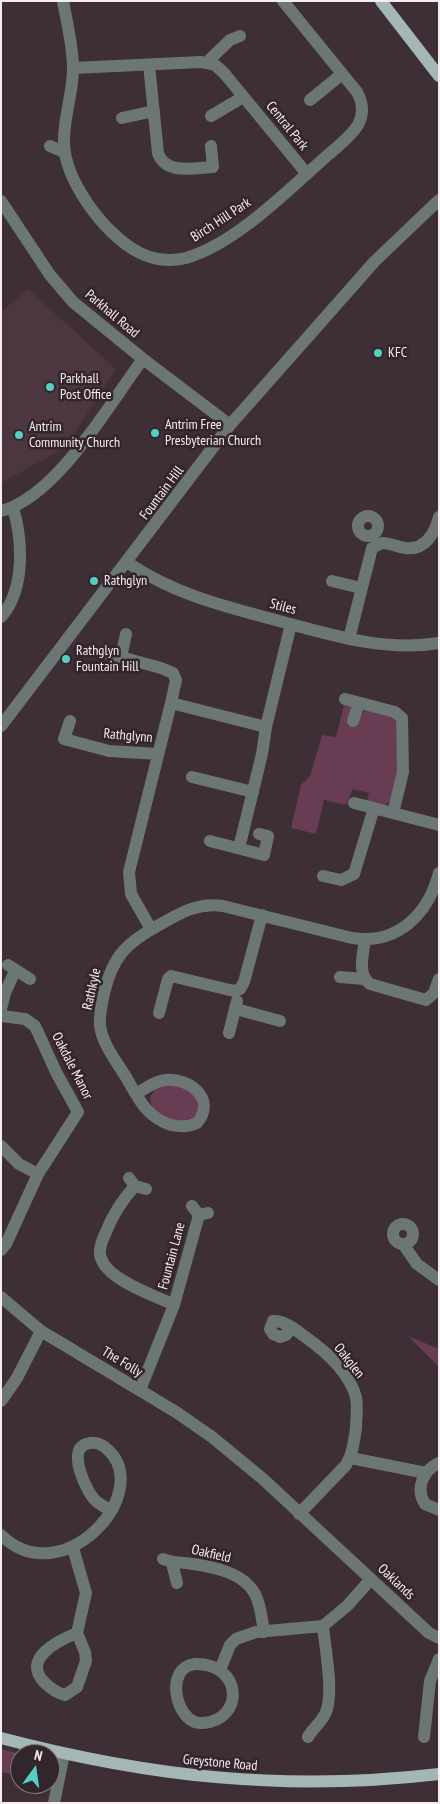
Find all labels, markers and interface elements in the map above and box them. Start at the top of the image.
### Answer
street label: Central Park [262,98,312,154]
street label: Birch Hill Park [188,194,254,246]
street label: Parkhall Road [81,286,143,342]
place label: KFC [388,345,407,361]
marker: KFC [372,347,384,359]
place label: Parkhall Post Office [60,371,111,404]
marker: Parkhall Post Office [44,381,56,393]
place label: Antrim Free Presbyterian Church [165,417,261,450]
place label: Antrim Community Church [29,419,120,452]
marker: Antrim Free Presbyterian Church [149,427,161,439]
marker: Antrim Community Church [13,429,25,441]
street label: Fountain Hill [136,463,188,523]
place label: Rathglyn [104,573,147,589]
marker: Rathglyn [88,575,100,587]
street label: Stiles [268,595,298,619]
place label: Rathglyn Fountain Hill [76,643,139,676]
marker: Rathglyn Fountain Hill [60,653,72,665]
street label: Rathglynn [103,725,153,747]
street label: Rathkyle [79,967,105,1011]
street label: Oakdale Manor [48,1030,96,1102]
street label: Fountain Lane [155,1221,189,1291]
street label: Oakglen [330,1340,368,1382]
street label: The Folly [98,1343,146,1381]
street label: Oakfield [190,1541,232,1567]
street label: Oaklands [374,1561,418,1603]
north arrow [10,1744,60,1794]
text: N [33,1746,44,1765]
street label: Greystone Road [182,1751,258,1775]

